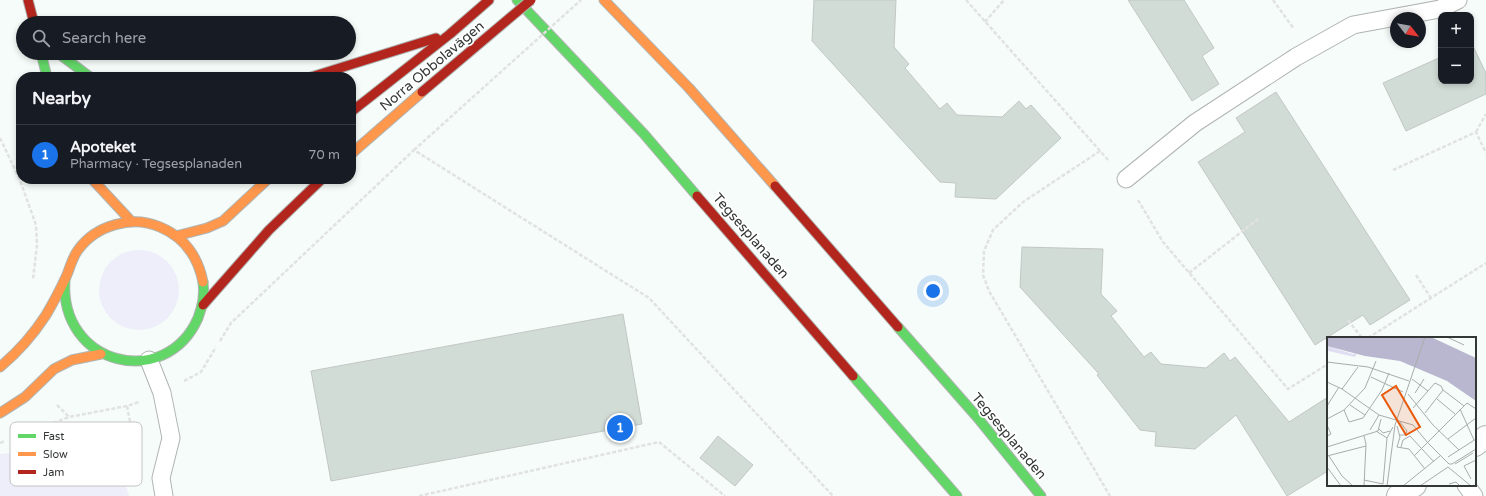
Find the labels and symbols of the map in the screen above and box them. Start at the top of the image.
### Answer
north arrow [1390,12,1426,48]
street label: Norra Obbolavägen [376,17,488,115]
street label: Tegsesplanaden [709,190,793,282]
your location [923,281,943,301]
inset map [1327,337,1476,486]
street label: Tegsesplanaden [968,389,1050,483]
pin: 1 [607,413,633,443]
legend [10,422,142,486]
text: Fast [43,430,64,443]
text: Slow [43,448,68,461]
text: Jam [43,466,64,479]

